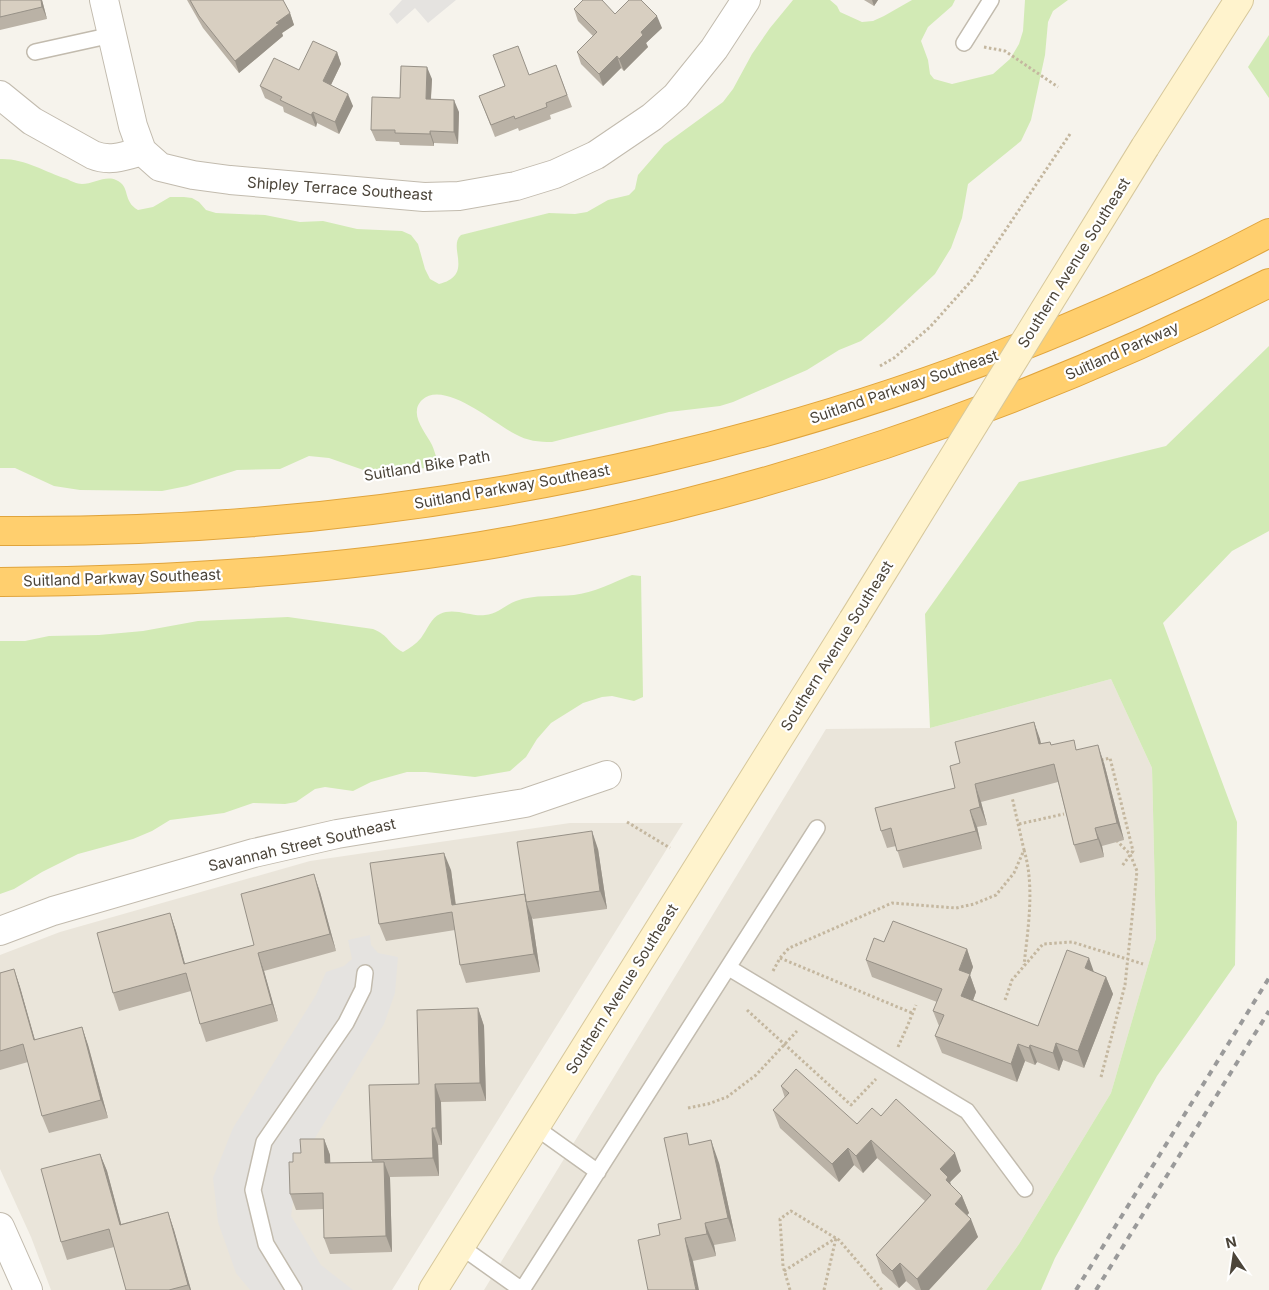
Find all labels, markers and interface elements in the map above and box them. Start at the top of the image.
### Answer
street label: Shipley Terrace Southeast [246,173,434,204]
street label: Southern Avenue Southeast [1013,174,1134,351]
street label: Suitland Parkway [1062,317,1182,384]
street label: Suitland Parkway Southeast [807,345,1001,428]
street label: Suitland Bike Path [362,446,491,485]
street label: Suitland Parkway Southeast [413,460,611,513]
street label: Southern Avenue Southeast [776,557,897,734]
street label: Suitland Parkway Southeast [23,565,221,590]
street label: Savannah Street Southeast [206,814,398,875]
street label: Southern Avenue Southeast [561,900,682,1077]
north arrow [1209,1230,1259,1280]
text: N [1224,1232,1238,1251]

